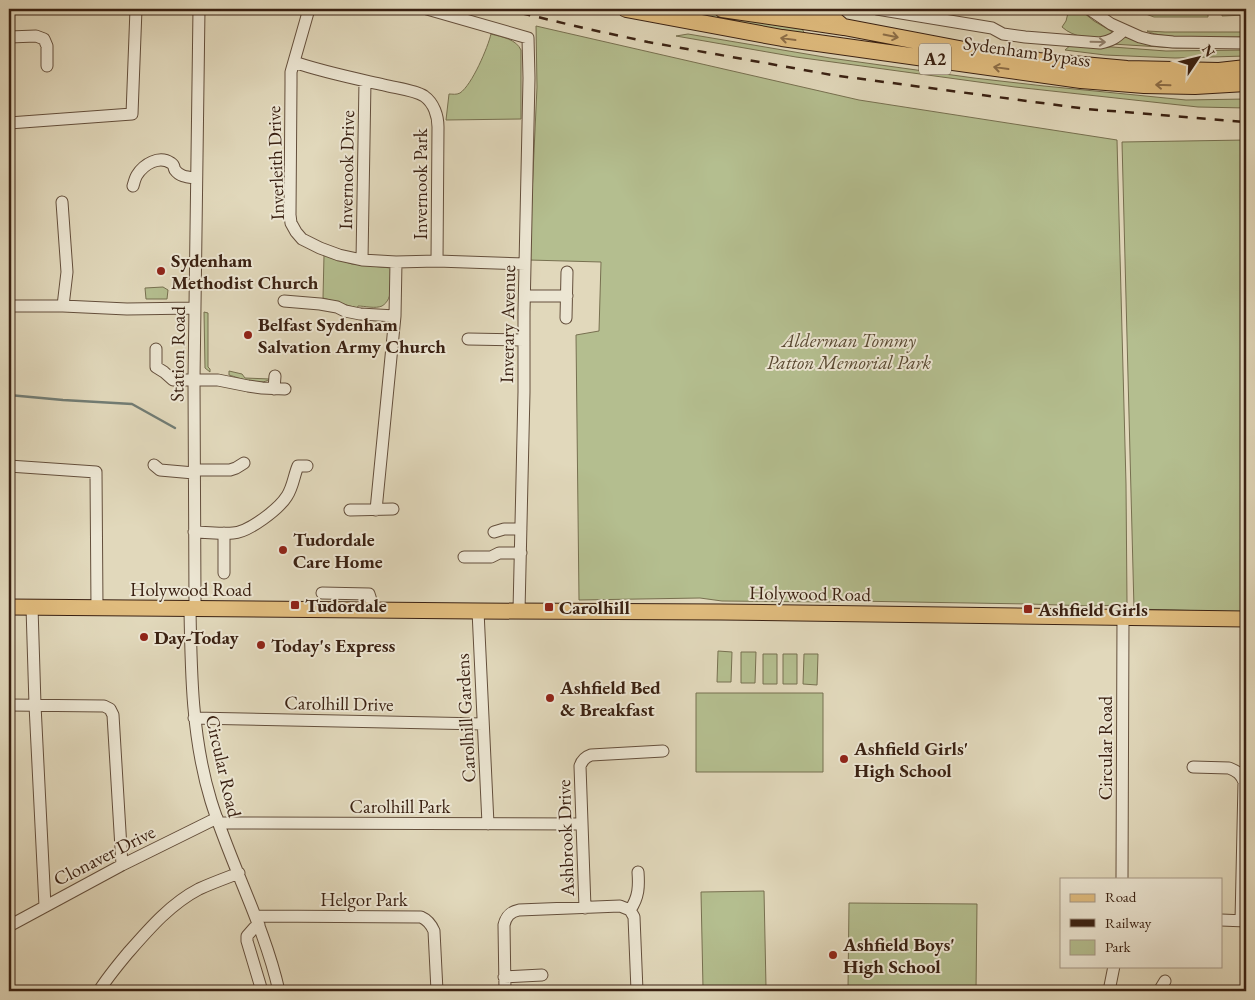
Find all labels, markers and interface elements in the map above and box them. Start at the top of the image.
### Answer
street label: Sydenham Bypass [962,30,1092,73]
one-way arrow [883,32,899,42]
north arrow [1172,32,1222,82]
one-way arrow [781,33,797,43]
one-way arrow [1089,37,1105,47]
text: N [1198,41,1220,61]
road number: A2 [919,44,951,74]
one-way arrow [993,63,1009,73]
one-way arrow [1155,81,1171,90]
street label: Inverleith Drive [261,105,290,221]
street label: Invernook Drive [333,110,360,230]
street label: Invernook Park [408,127,433,240]
place label: Sydenham Methodist Church [171,248,319,295]
marker: Sydenham Methodist Church [155,265,167,277]
street label: Inverary Avenue [494,265,521,383]
street label: Station Road [164,305,191,402]
place label: Belfast Sydenham Salvation Army Church [258,312,446,359]
park label: Alderman Tommy Patton Memorial Park [767,328,932,375]
marker: Belfast Sydenham Salvation Army Church [242,329,254,341]
place label: Tudordale Care Home [293,527,383,574]
marker: Tudordale Care Home [277,544,289,556]
street label: Holywood Road [130,577,252,602]
street label: Holywood Road [749,580,872,607]
place label: Tudordale [305,593,387,618]
place label: Carolhill [559,595,631,620]
place label: Ashfield Girls [1037,597,1148,622]
marker: Tudordale [289,599,301,611]
marker: Carolhill [543,601,555,613]
marker: Ashfield Girls [1022,603,1034,615]
place label: Day-Today [154,625,240,650]
marker: Day-Today [138,631,150,643]
place label: Today's Express [271,633,396,658]
marker: Today's Express [255,639,267,651]
street label: Carolhill Gardens [450,653,481,783]
place label: Ashfield Bed & Breakfast [559,675,661,722]
street label: Carolhill Drive [284,690,394,717]
marker: Ashfield Bed & Breakfast [544,692,556,704]
street label: Circular Road [1093,695,1118,800]
street label: Circular Road [200,712,248,820]
place label: Ashfield Girls' High School [853,736,968,783]
marker: Ashfield Girls' High School [838,753,850,765]
street label: Ashbrook Drive [551,779,580,898]
street label: Carolhill Park [350,794,452,819]
street label: Clonaver Drive [49,819,159,892]
legend [1060,878,1222,968]
street label: Helgor Park [320,887,409,912]
text: Road [1105,887,1137,906]
text: Railway [1105,913,1152,932]
place label: Ashfield Boys' High School [842,932,955,979]
text: Park [1105,937,1132,956]
marker: Ashfield Boys' High School [827,949,839,961]

